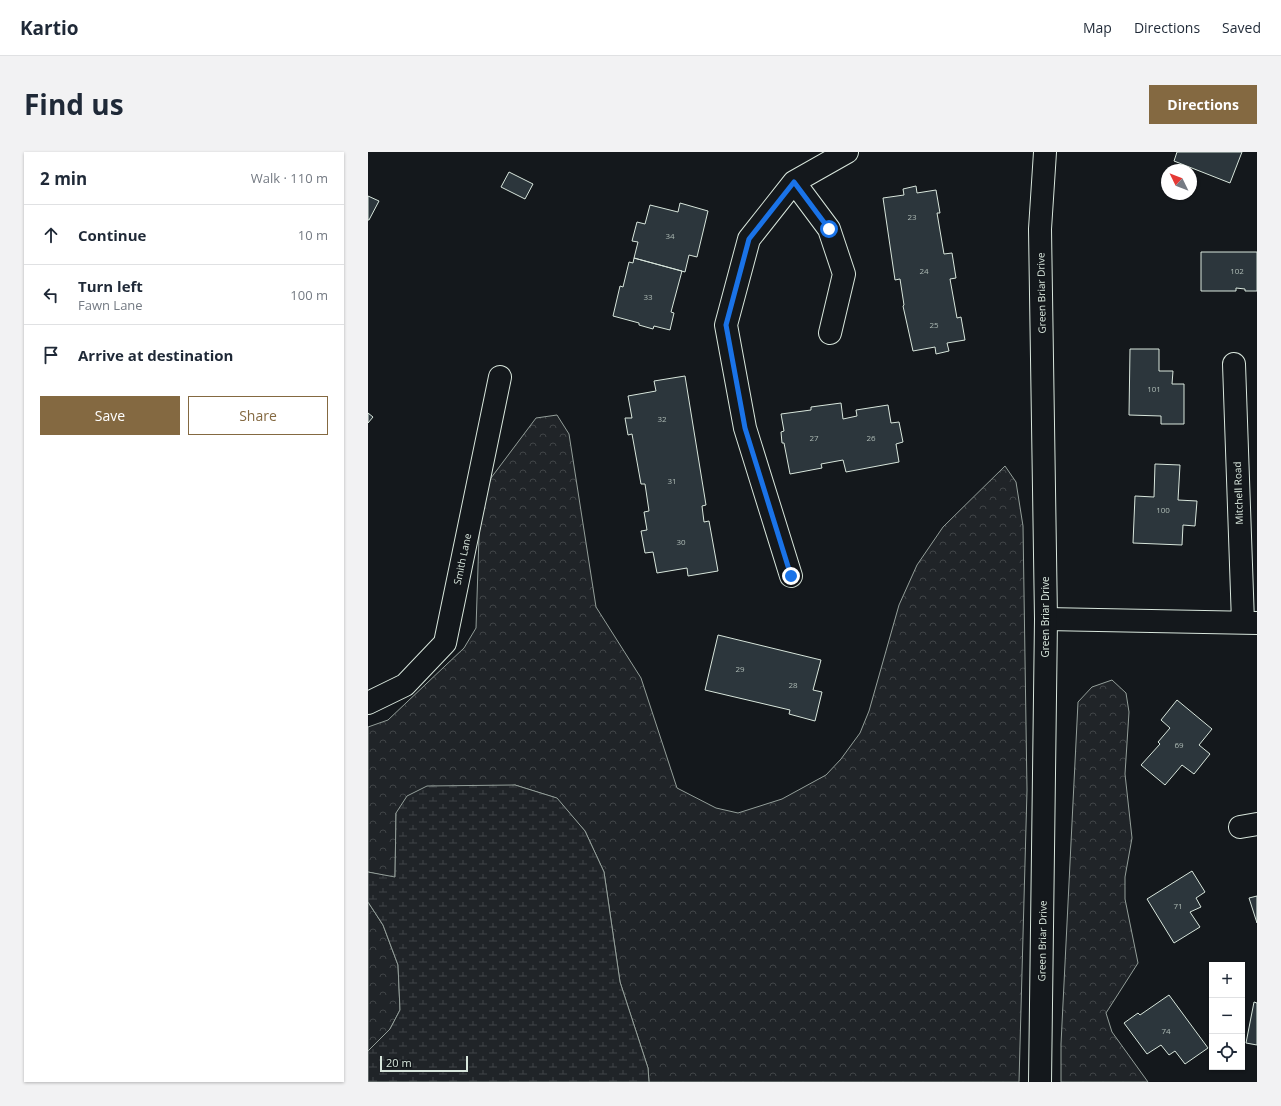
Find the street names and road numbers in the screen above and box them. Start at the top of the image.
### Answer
street label: Green Briar Drive [1033,252,1049,334]
street label: Mitchell Road [1230,461,1246,525]
street label: Smith Lane [450,532,474,586]
street label: Green Briar Drive [1038,576,1052,658]
street label: Green Briar Drive [1034,900,1050,982]

